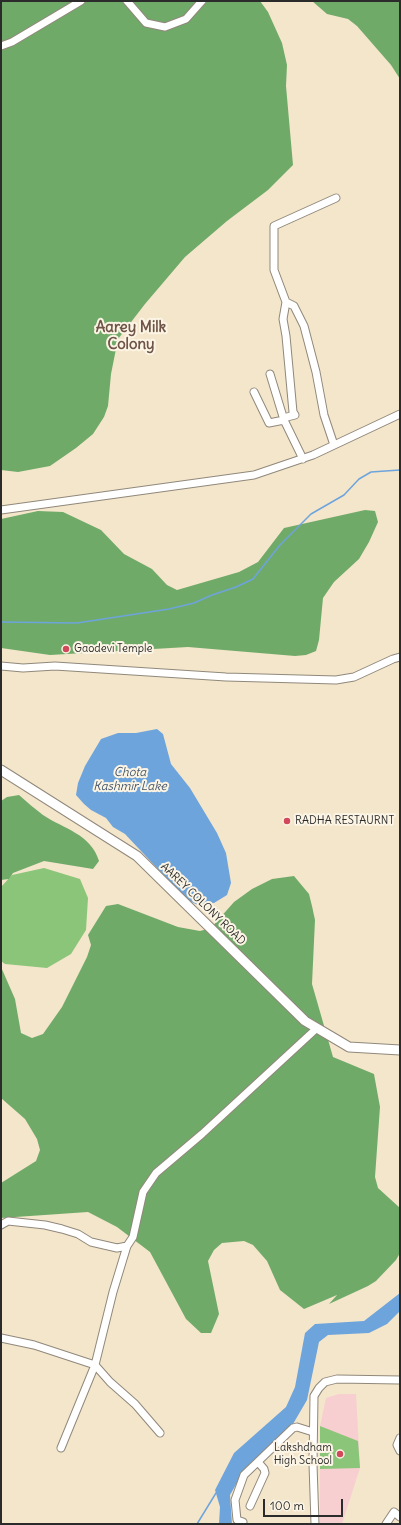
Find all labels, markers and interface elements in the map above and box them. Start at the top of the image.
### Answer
district label: Aarey Milk Colony [96,319,166,354]
place label: Gaodevi Temple [74,642,152,656]
marker: Gaodevi Temple [61,644,71,654]
water label: Chota Kashmir Lake [93,766,167,794]
place label: RADHA RESTAURNT [295,814,394,828]
marker: RADHA RESTAURNT [282,816,292,826]
street label: AAREY COLONY ROAD [158,860,248,948]
place label: Lakshdham High School [274,1441,332,1467]
marker: Lakshdham High School [335,1449,345,1459]
scale bar [265,1491,345,1517]
text: 100 m [270,1498,304,1513]

